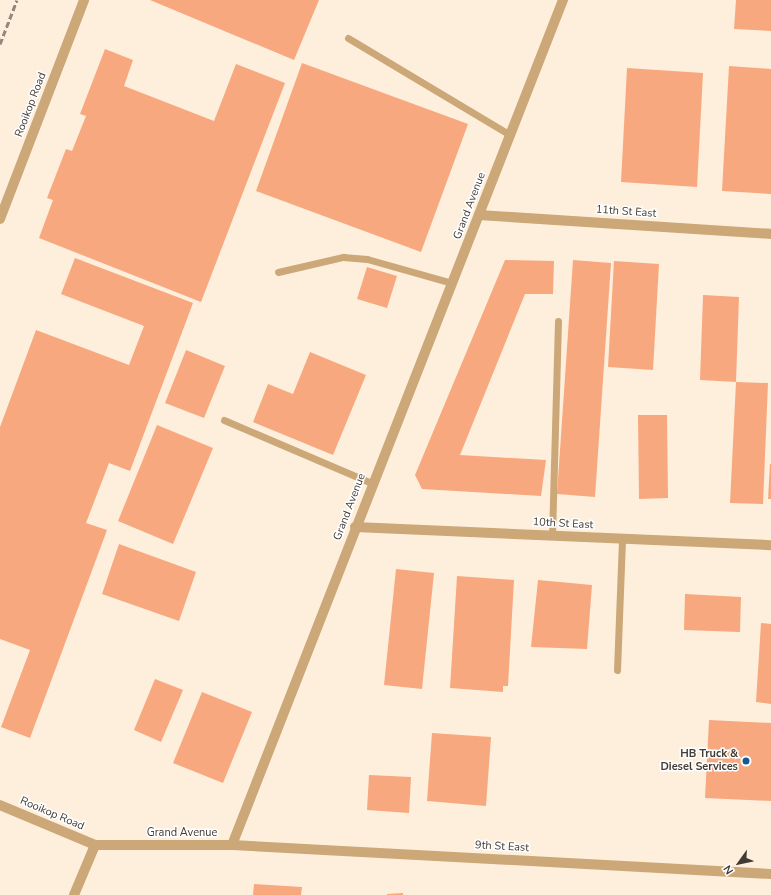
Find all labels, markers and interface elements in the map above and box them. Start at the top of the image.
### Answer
street label: Rooikop Road [13,71,49,139]
street label: Grand Avenue [451,171,489,241]
street label: 11th St East [595,203,657,221]
street label: Grand Avenue [331,472,369,542]
street label: 10th St East [532,516,594,532]
place label: HB Truck & Diesel Services [660,748,738,774]
marker: HB Truck & Diesel Services [741,756,751,766]
street label: Rooikop Road [18,795,86,833]
street label: Grand Avenue [147,826,217,840]
street label: 9th St East [475,839,529,855]
north arrow [719,843,759,883]
text: N [720,862,737,877]

